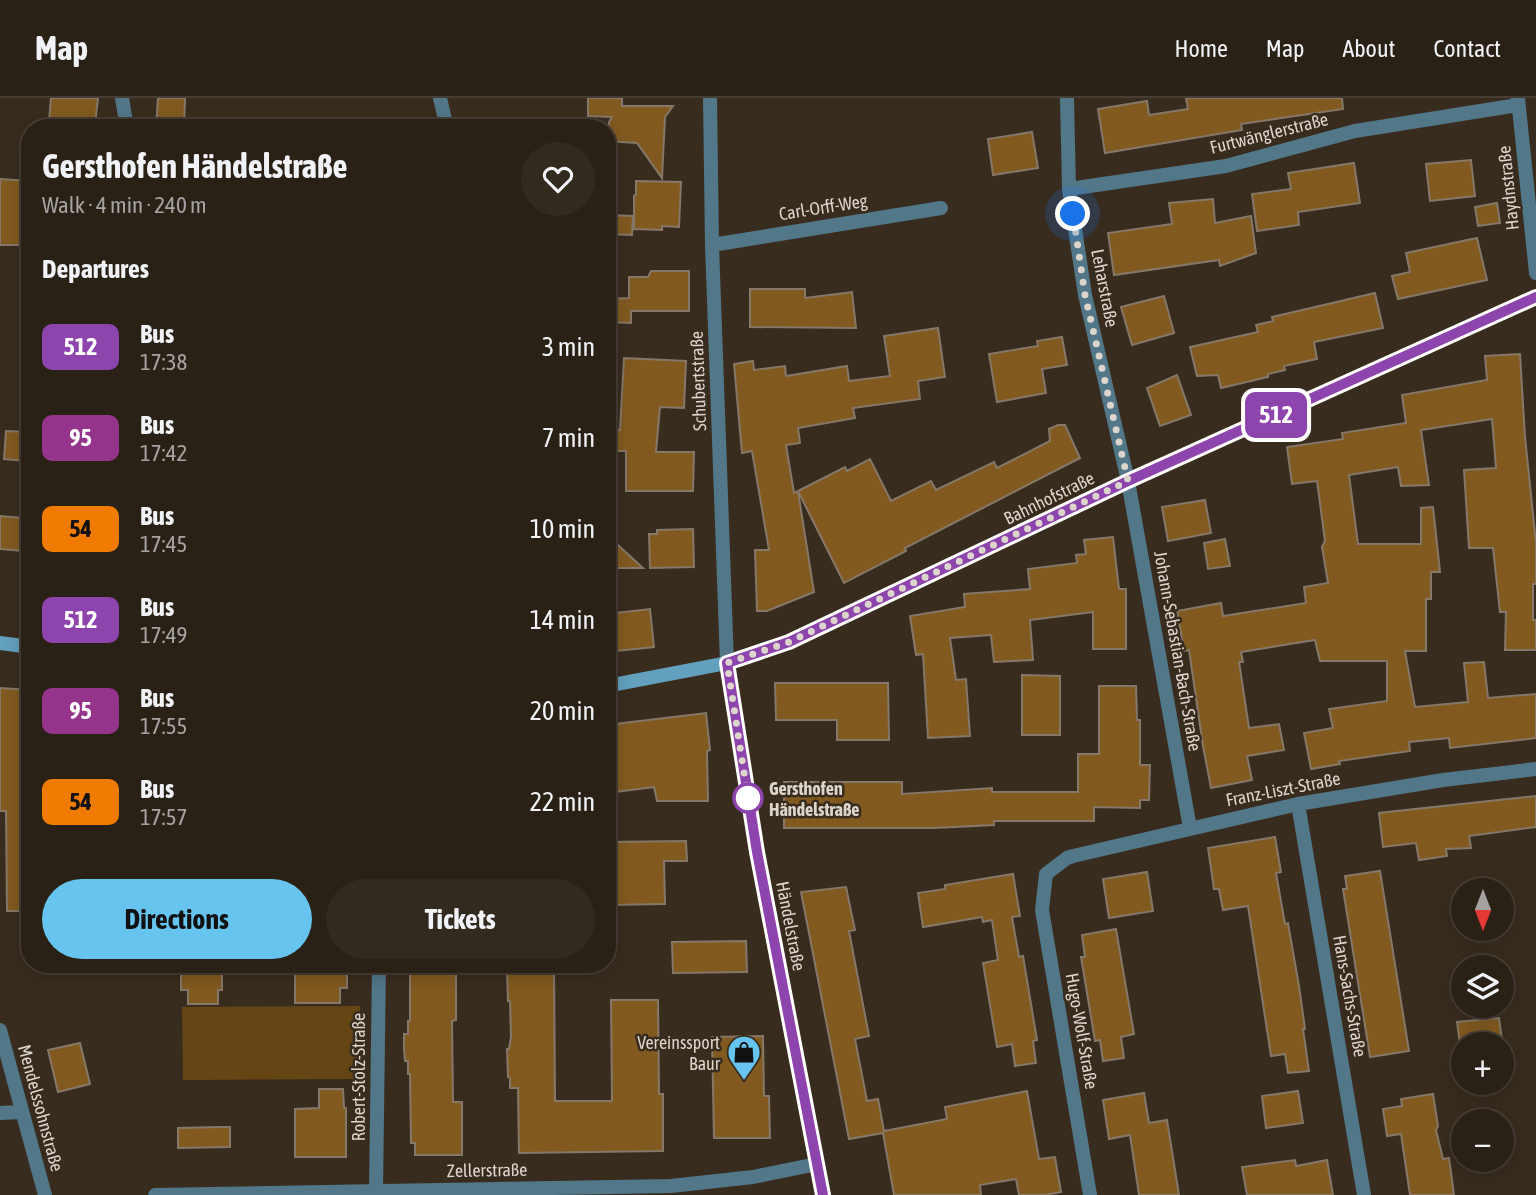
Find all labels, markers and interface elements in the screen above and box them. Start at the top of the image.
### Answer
text: Map [35,29,88,67]
text: Home [1174,35,1228,62]
text: Map [1266,35,1304,62]
text: About [1342,35,1395,62]
text: Contact [1433,35,1501,62]
street label: Furtwänglerstraße [1208,108,1330,158]
button: heart [521,142,595,216]
street label: Haydnstraße [1493,145,1523,231]
text: Gersthofen Händelstraße [42,147,347,185]
street label: Carl-Orff-Weg [777,190,869,224]
text: Walk · 4 min · 240 m [42,192,206,218]
your location [1055,196,1090,231]
street label: Leharstraße [1087,247,1123,329]
text: Departures [42,254,149,284]
text: Bus [140,319,174,349]
street label: Schubertstraße [686,331,710,431]
text: 3 min [542,332,595,362]
text: 512 [64,333,97,360]
text: 17:38 [140,349,187,375]
line badge: 512 [1236,392,1316,438]
text: 512 [1259,401,1293,428]
text: Bus [140,410,174,440]
text: 7 min [542,423,595,453]
text: 95 [69,424,92,451]
text: 17:42 [140,440,187,466]
street label: Bahnhofstraße [1000,467,1098,529]
text: Bus [140,501,174,531]
text: 10 min [530,514,595,544]
text: 54 [69,515,92,542]
text: 17:45 [140,531,187,557]
street label: Johann-Sebastian-Bach-Straße [1150,549,1206,753]
text: Bus [140,592,174,622]
text: 14 min [530,605,595,635]
text: 512 [64,606,97,633]
text: 17:49 [140,622,187,648]
text: Bus [140,683,174,713]
text: 20 min [530,696,595,726]
text: 95 [69,697,92,724]
text: 17:55 [140,713,187,739]
street label: Franz-Liszt-Straße [1224,768,1342,810]
text: Bus [140,774,174,804]
place label: Gersthofen Händelstraße [769,778,860,820]
marker: Gersthofen Händelstraße [733,783,763,813]
text: 22 min [530,787,595,817]
text: 54 [69,788,92,815]
text: 17:57 [140,804,187,830]
north arrow [1451,878,1514,942]
map controls [1451,878,1514,1172]
button: Directions [42,879,312,959]
button: Tickets [326,879,595,959]
street label: Händelstraße [772,880,810,972]
street label: Hans-Sachs-Straße [1329,933,1371,1059]
button: layers [1451,955,1514,1018]
street label: Hugo-Wolf-Straße [1061,971,1103,1091]
street label: Robert-Stolz-Straße [348,1013,369,1141]
place label: Vereinssport Baur [637,1032,721,1074]
button: + [1451,1032,1514,1095]
shop icon: Vereinssport Baur [725,1033,763,1082]
street label: Mendelssohnstraße [14,1042,68,1174]
button: − [1451,1109,1514,1172]
street label: Zellerstraße [447,1159,527,1181]

